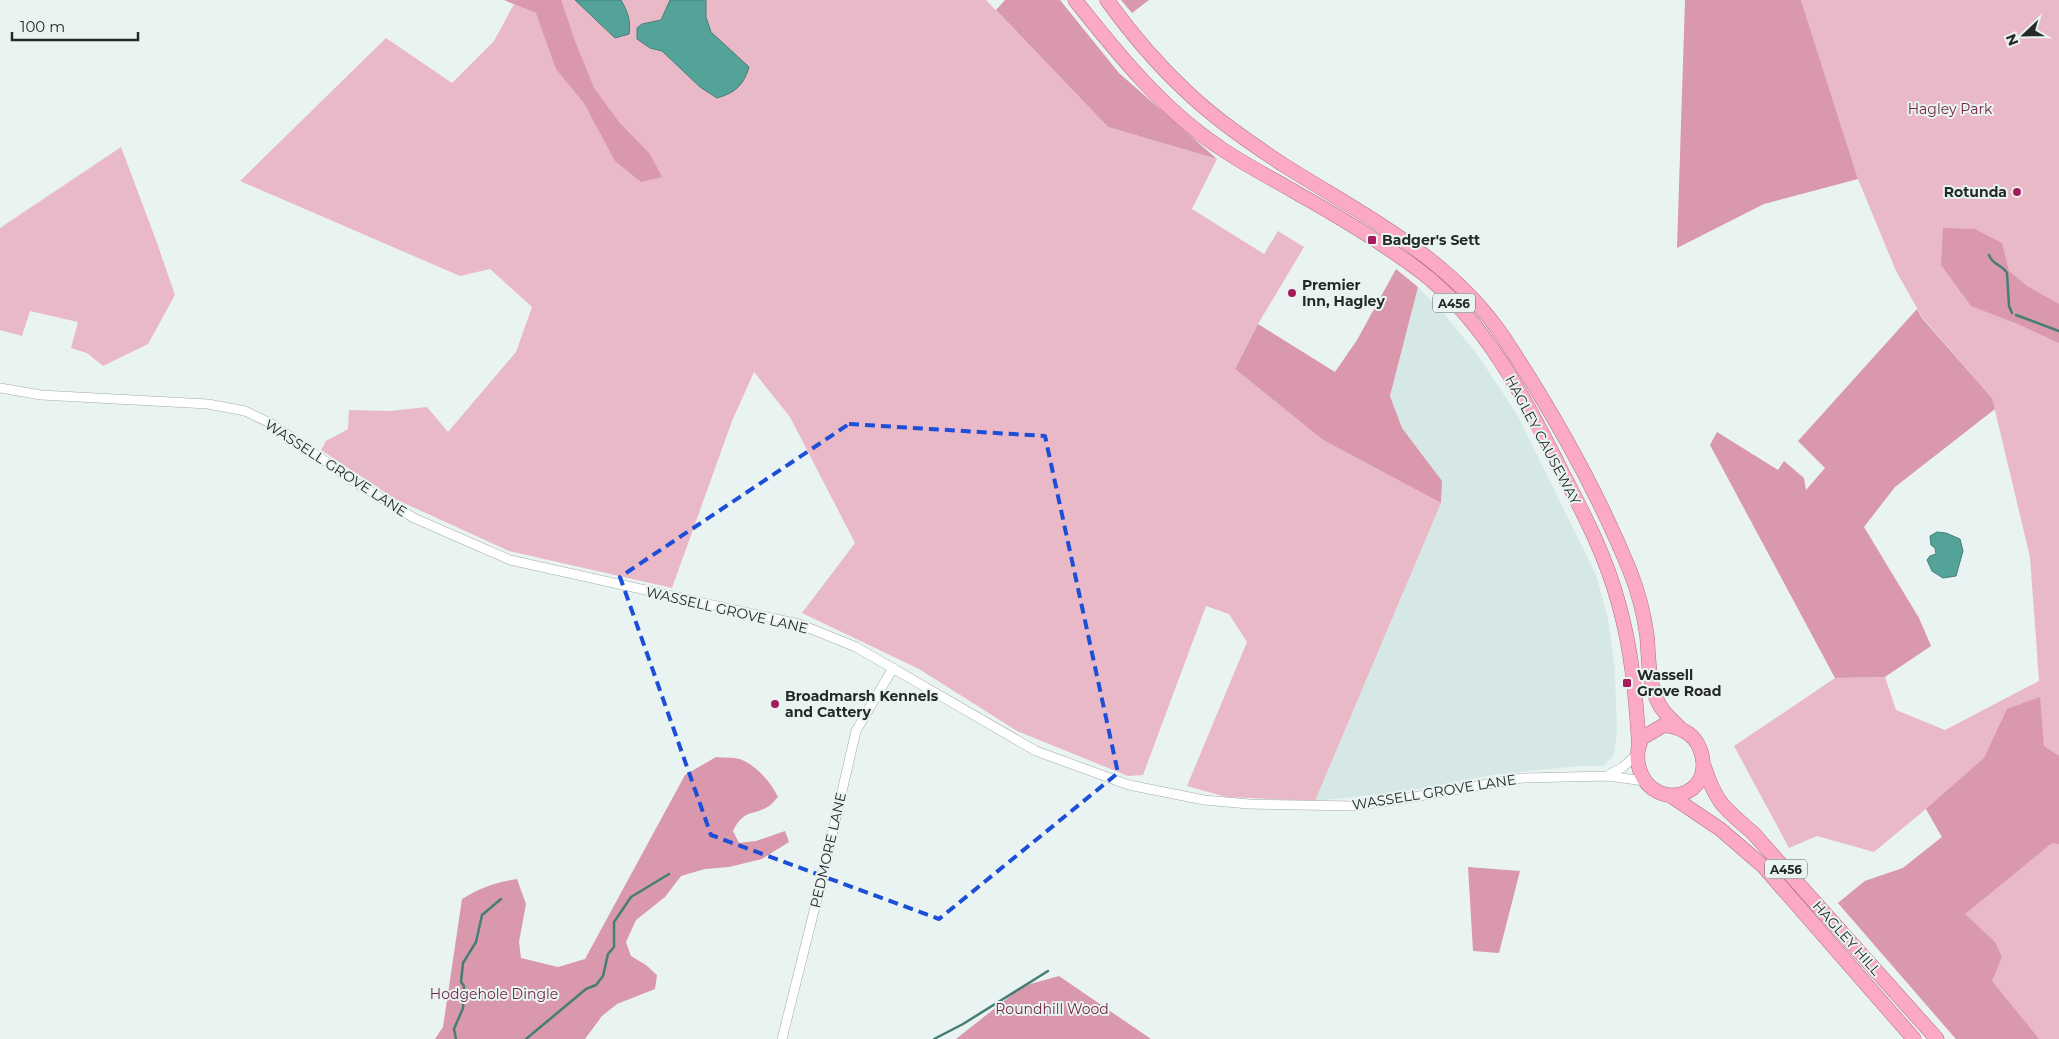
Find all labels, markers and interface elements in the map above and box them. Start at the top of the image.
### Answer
scale bar [12,10,139,42]
north arrow [1999,10,2049,60]
text: 100 m [20,17,65,36]
text: N [2001,31,2022,48]
park label: Hagley Park [1908,100,1993,118]
place label: Rotunda [1944,183,2007,201]
marker: Rotunda [2011,186,2023,198]
place label: Badger's Sett [1382,231,1480,249]
marker: Badger's Sett [1366,234,1378,246]
place label: Premier Inn, Hagley [1302,276,1385,310]
marker: Premier Inn, Hagley [1286,287,1298,299]
road number: A456 [1433,294,1475,312]
street label: HAGLEY CAUSEWAY [1501,372,1585,508]
street label: WASSELL GROVE LANE [262,415,410,521]
street label: WASSELL GROVE LANE [644,583,810,637]
place label: Wassell Grove Road [1637,666,1721,700]
marker: Wassell Grove Road [1621,677,1633,689]
place label: Broadmarsh Kennels and Cattery [785,687,939,721]
marker: Broadmarsh Kennels and Cattery [769,698,781,710]
street label: WASSELL GROVE LANE [1351,770,1517,814]
street label: PEDMORE LANE [806,790,850,910]
road number: A456 [1765,860,1807,879]
street label: HAGLEY HILL [1809,897,1886,980]
park label: Hodgehole Dingle [430,985,558,1003]
park label: Roundhill Wood [995,1000,1109,1018]

